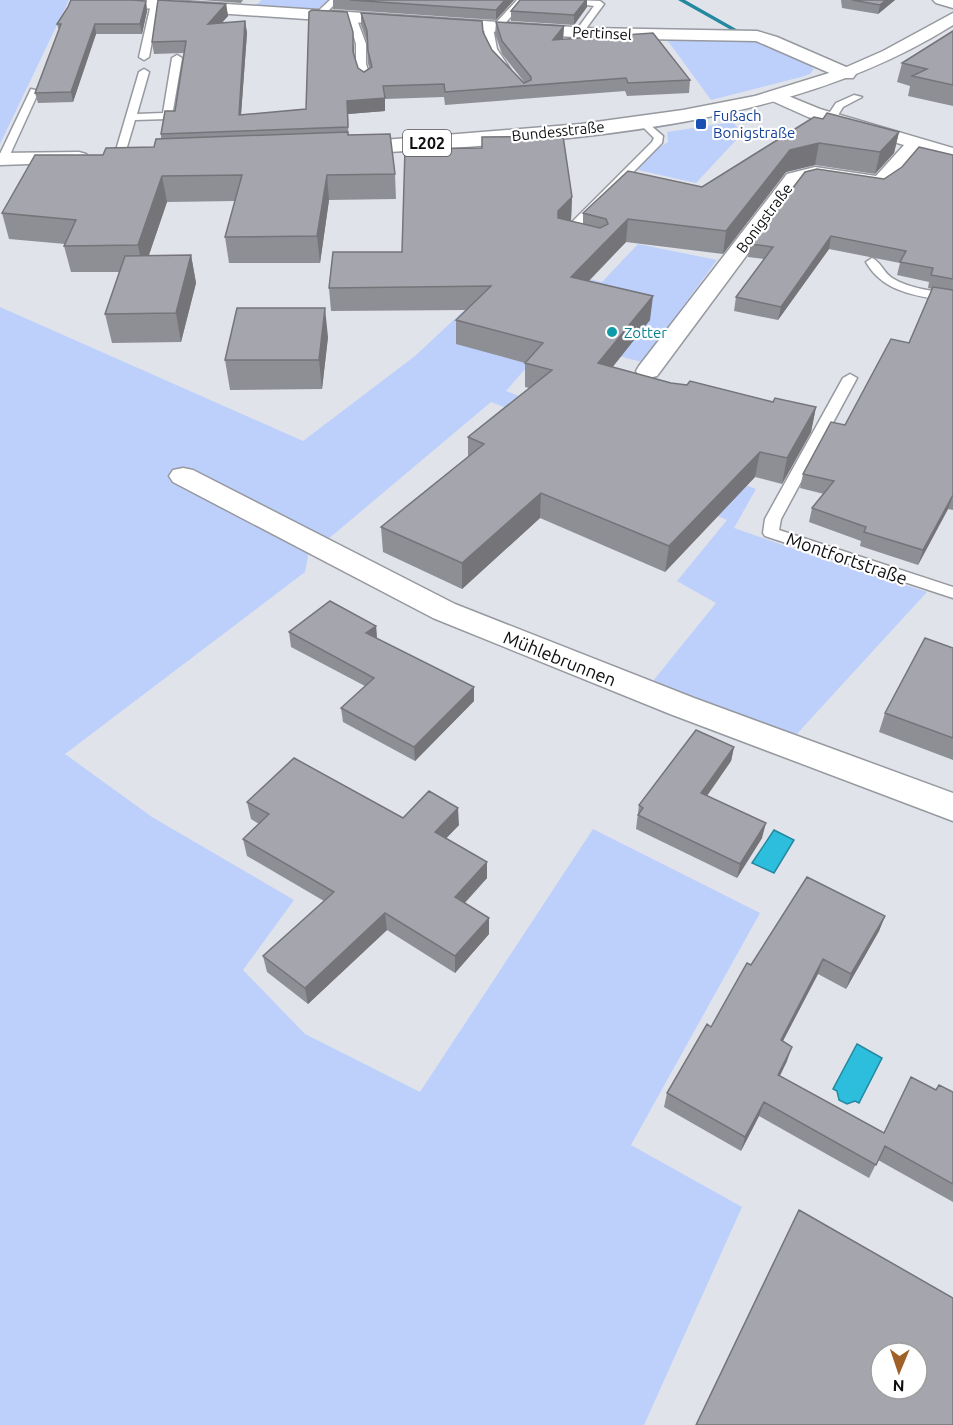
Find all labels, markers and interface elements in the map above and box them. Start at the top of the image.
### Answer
street label: Pertinsel [572,23,632,43]
place label: Fußach Bonigstraße [713,107,795,141]
marker: Fußach Bonigstraße [694,117,708,131]
street label: Bundesstraße [511,118,605,144]
road number: L202 [403,130,451,156]
street label: Bonigstraße [732,180,796,256]
place label: Zotter [624,324,667,341]
marker: Zotter [605,325,619,339]
street label: Montfortstraße [784,528,910,588]
street label: Mühlebrunnen [501,626,619,690]
north arrow [869,1341,929,1401]
text: N [892,1377,905,1395]

